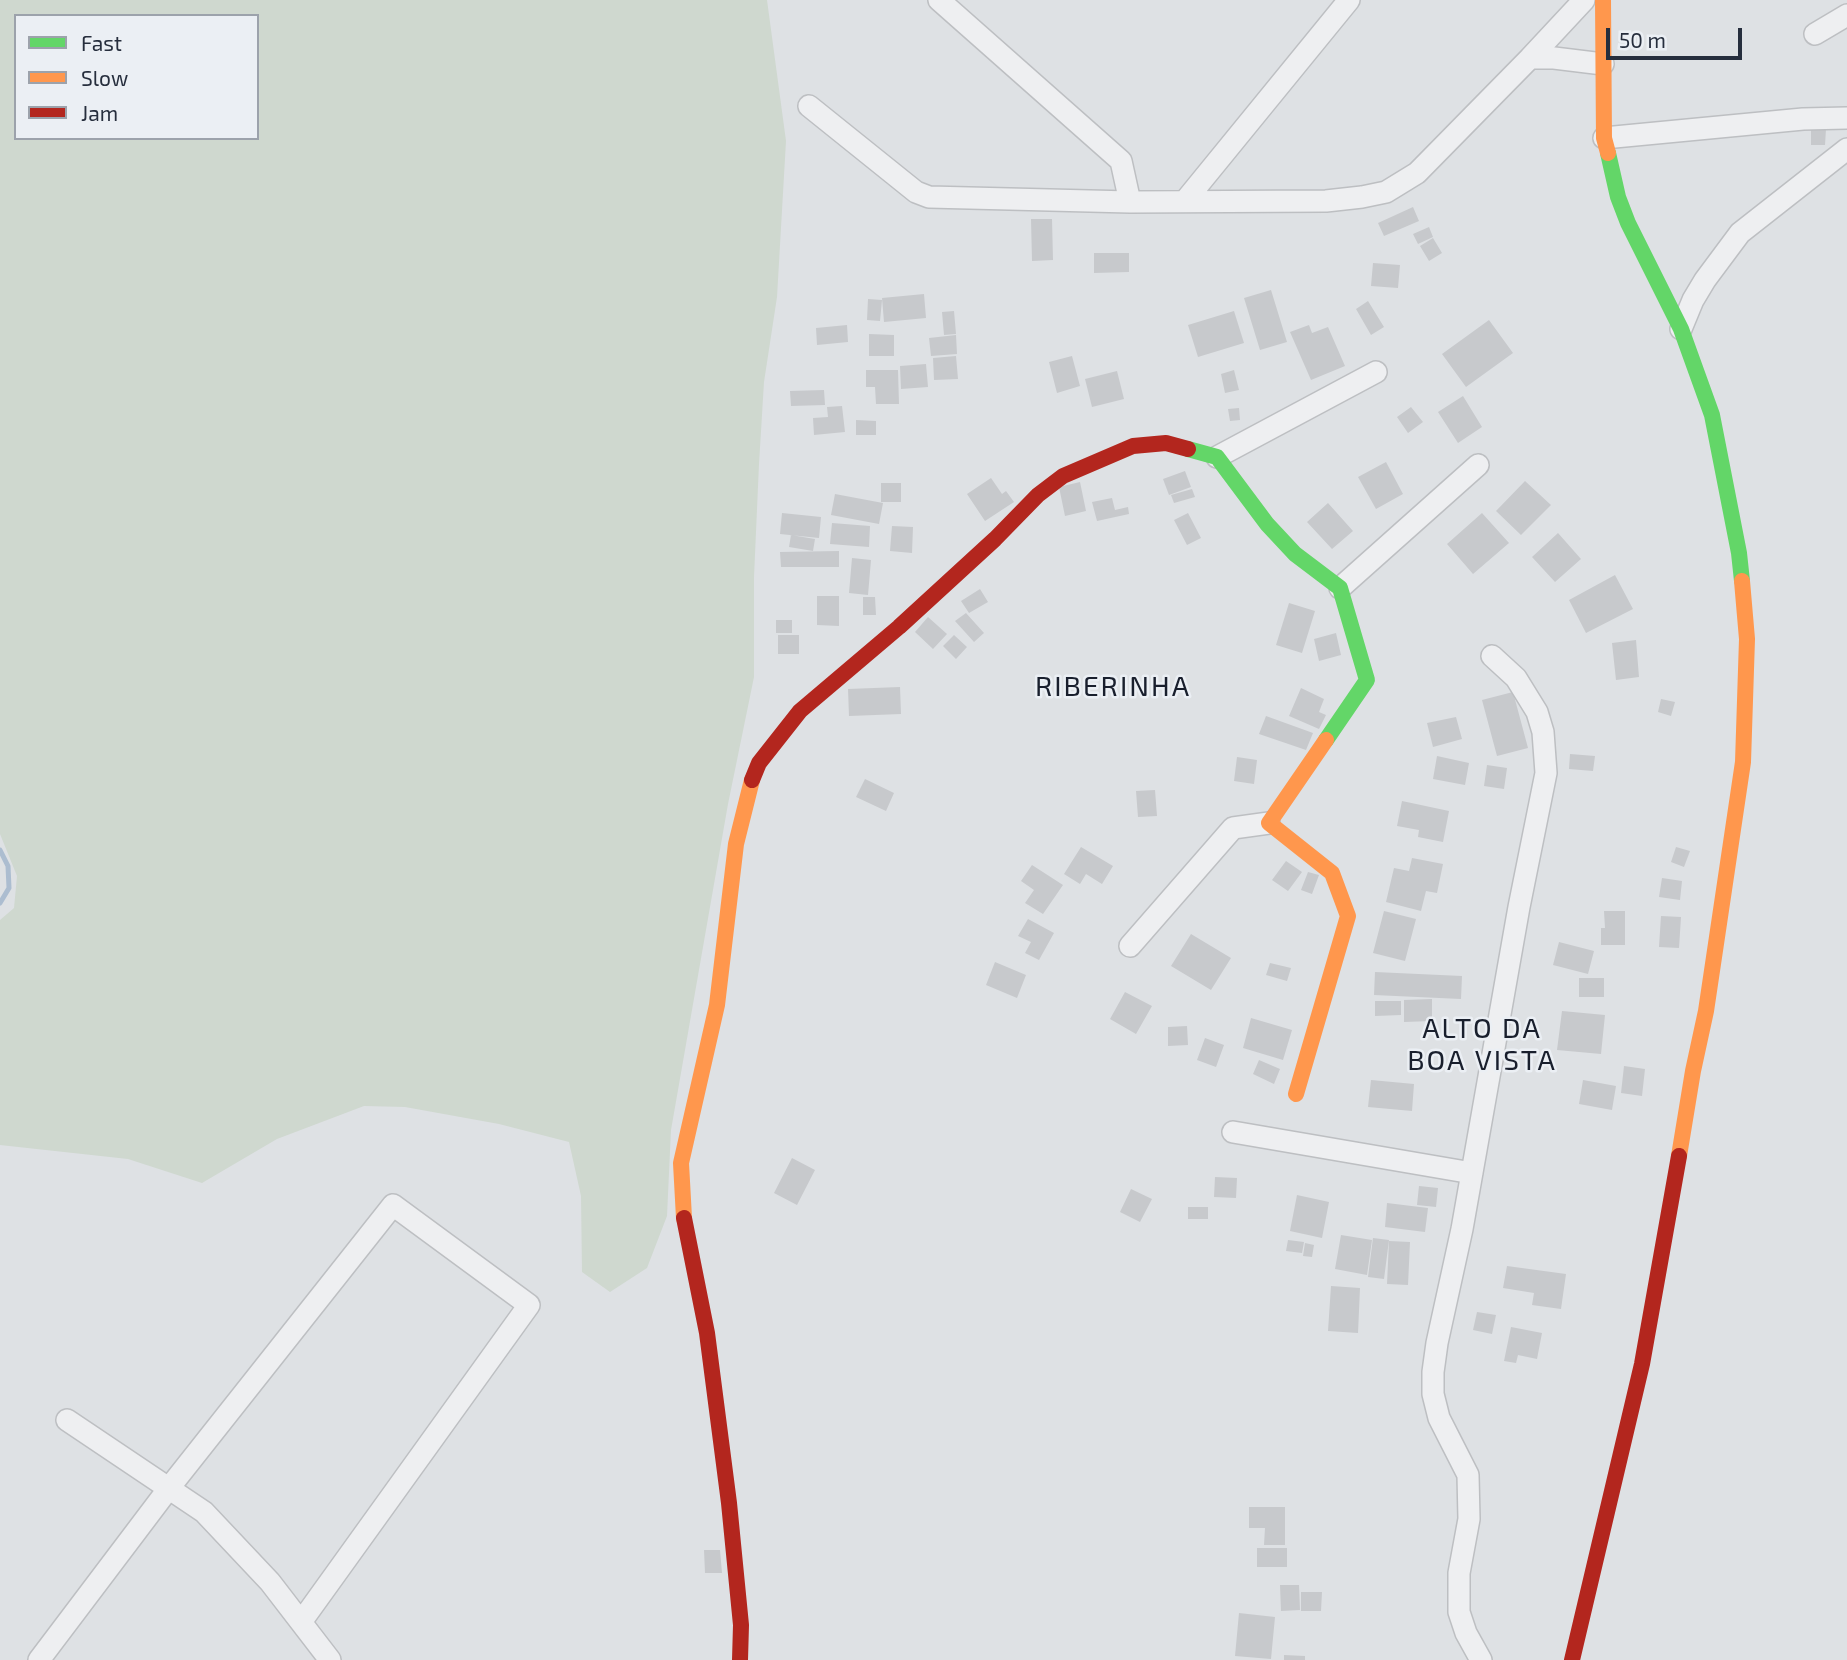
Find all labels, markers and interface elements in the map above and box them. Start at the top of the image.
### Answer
legend [14,14,259,140]
scale bar [1609,14,1745,58]
text: 50 m [1619,27,1666,52]
text: Fast [81,30,122,55]
text: Slow [81,65,128,90]
text: Jam [81,100,118,125]
district label: RIBERINHA [1036,670,1190,704]
district label: ALTO DA BOA VISTA [1408,1012,1556,1078]

